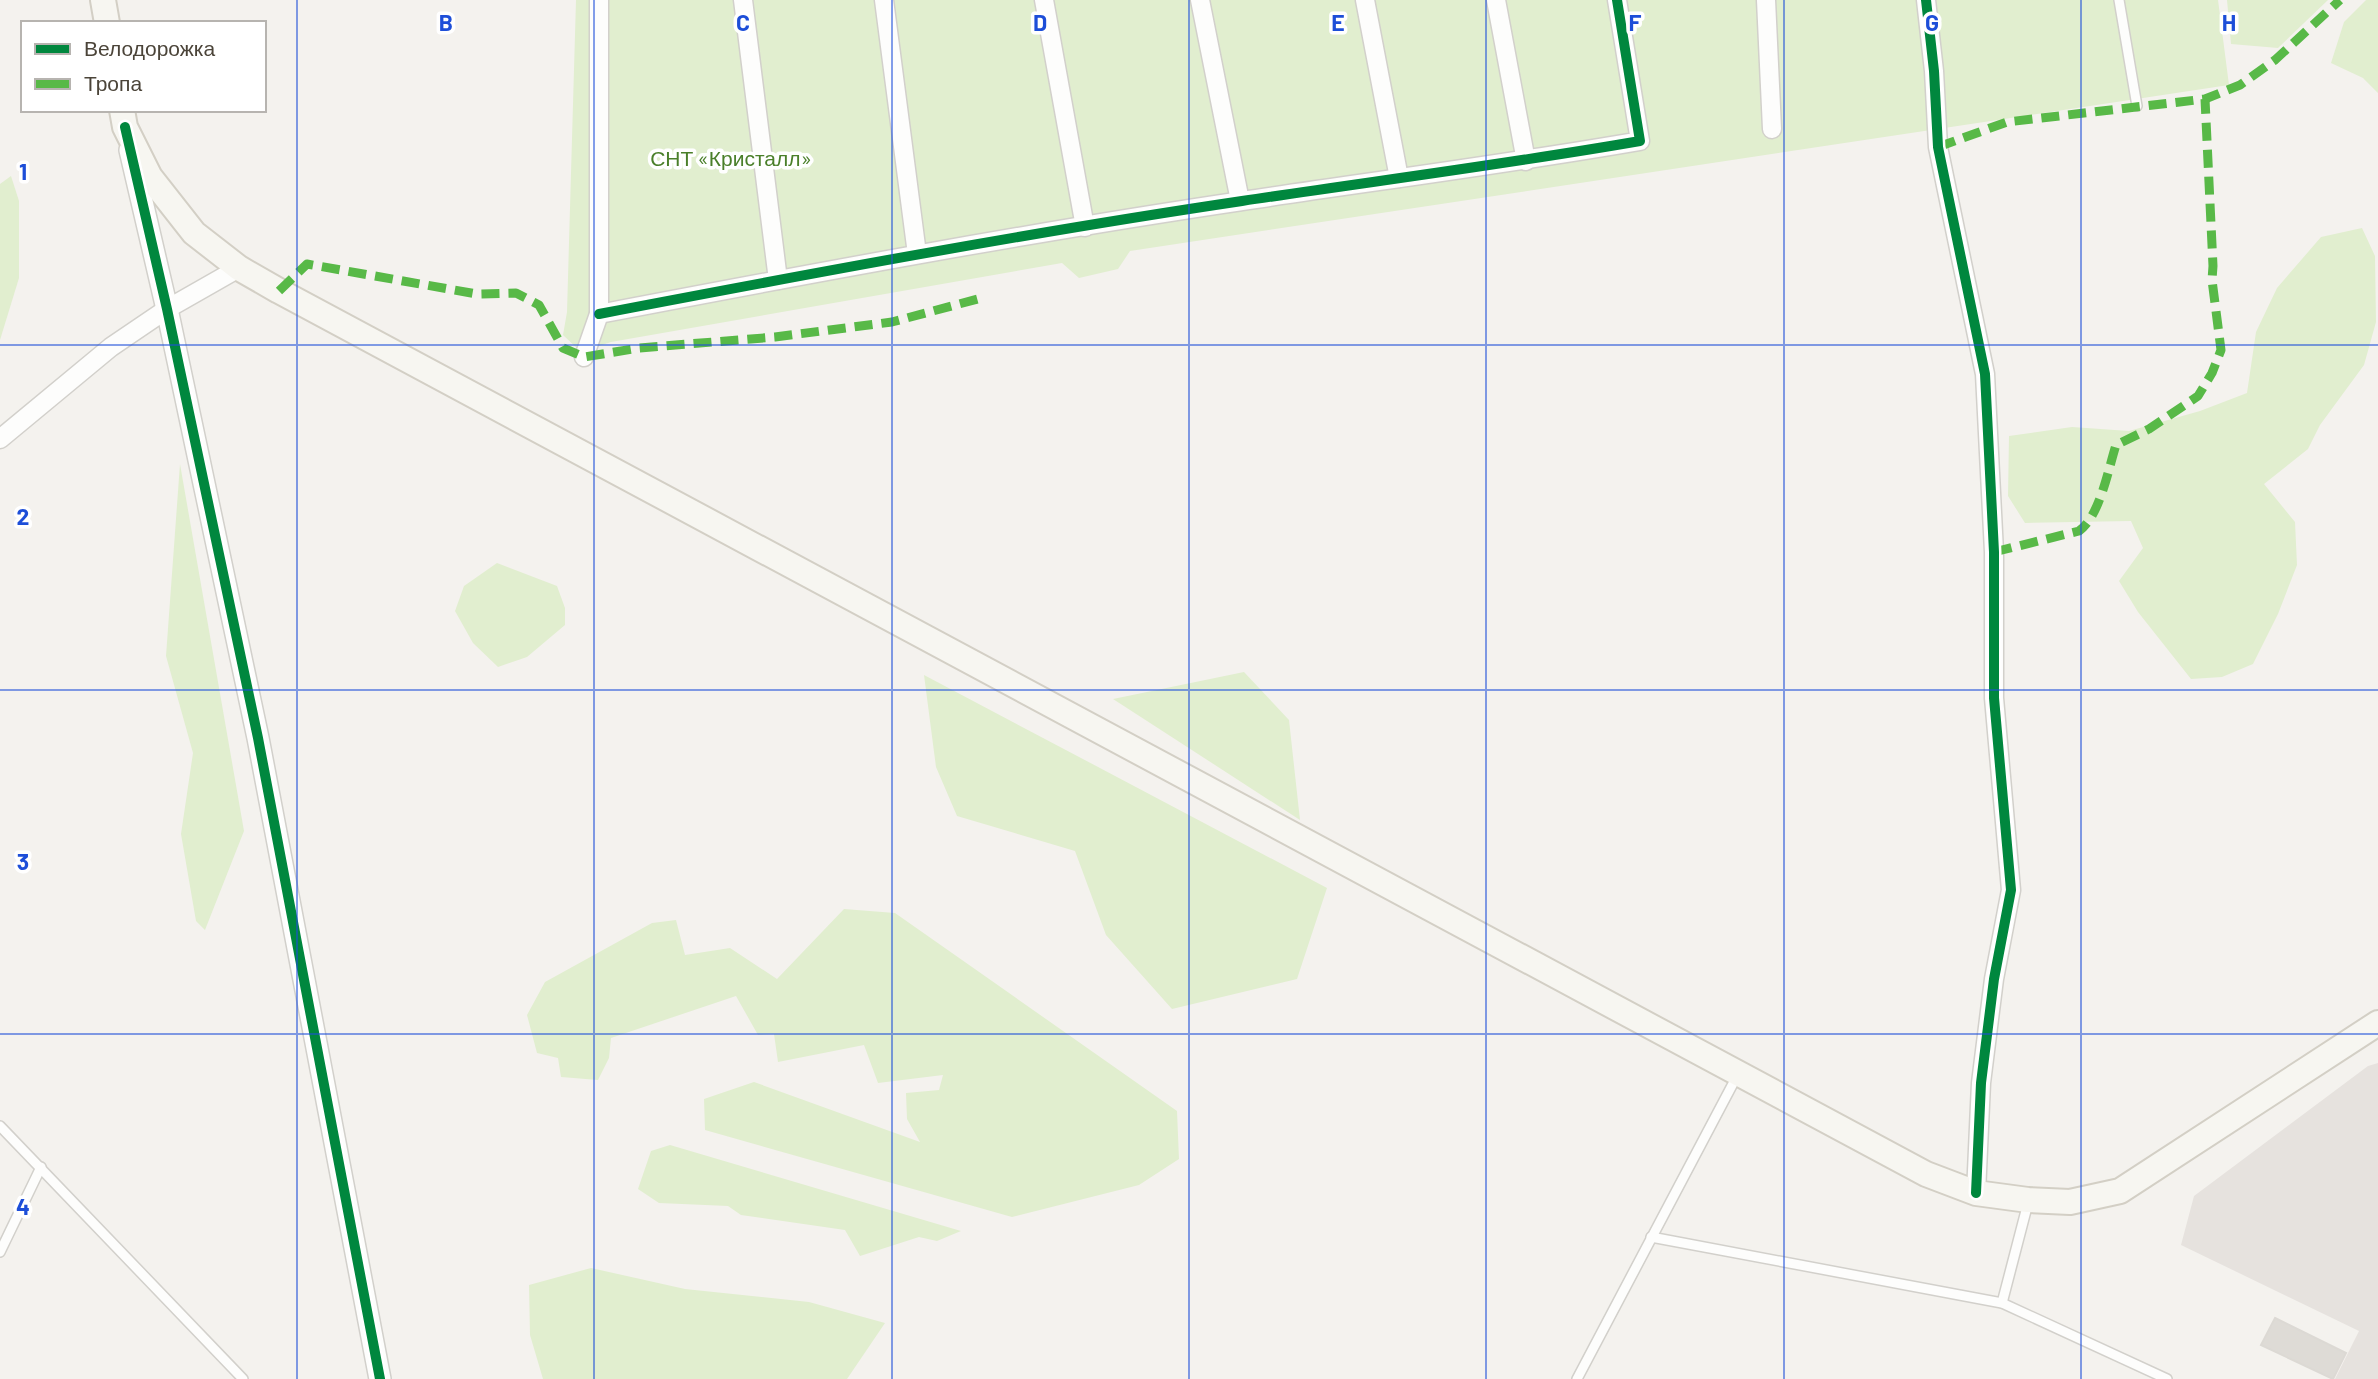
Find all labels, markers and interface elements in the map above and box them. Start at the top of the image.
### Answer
text: B [439,8,453,36]
text: C [736,8,750,36]
text: D [1033,8,1047,36]
text: E [1331,8,1345,36]
text: F [1629,8,1642,36]
text: G [1925,8,1939,36]
text: H [2222,8,2236,36]
legend [21,21,266,112]
text: Велодорожка [84,35,215,60]
text: Тропа [84,70,142,95]
park label: СНТ «Кристалл» [650,145,812,170]
text: 1 [19,157,27,185]
text: 2 [17,502,29,530]
text: 3 [17,847,29,875]
text: 4 [16,1192,30,1220]

